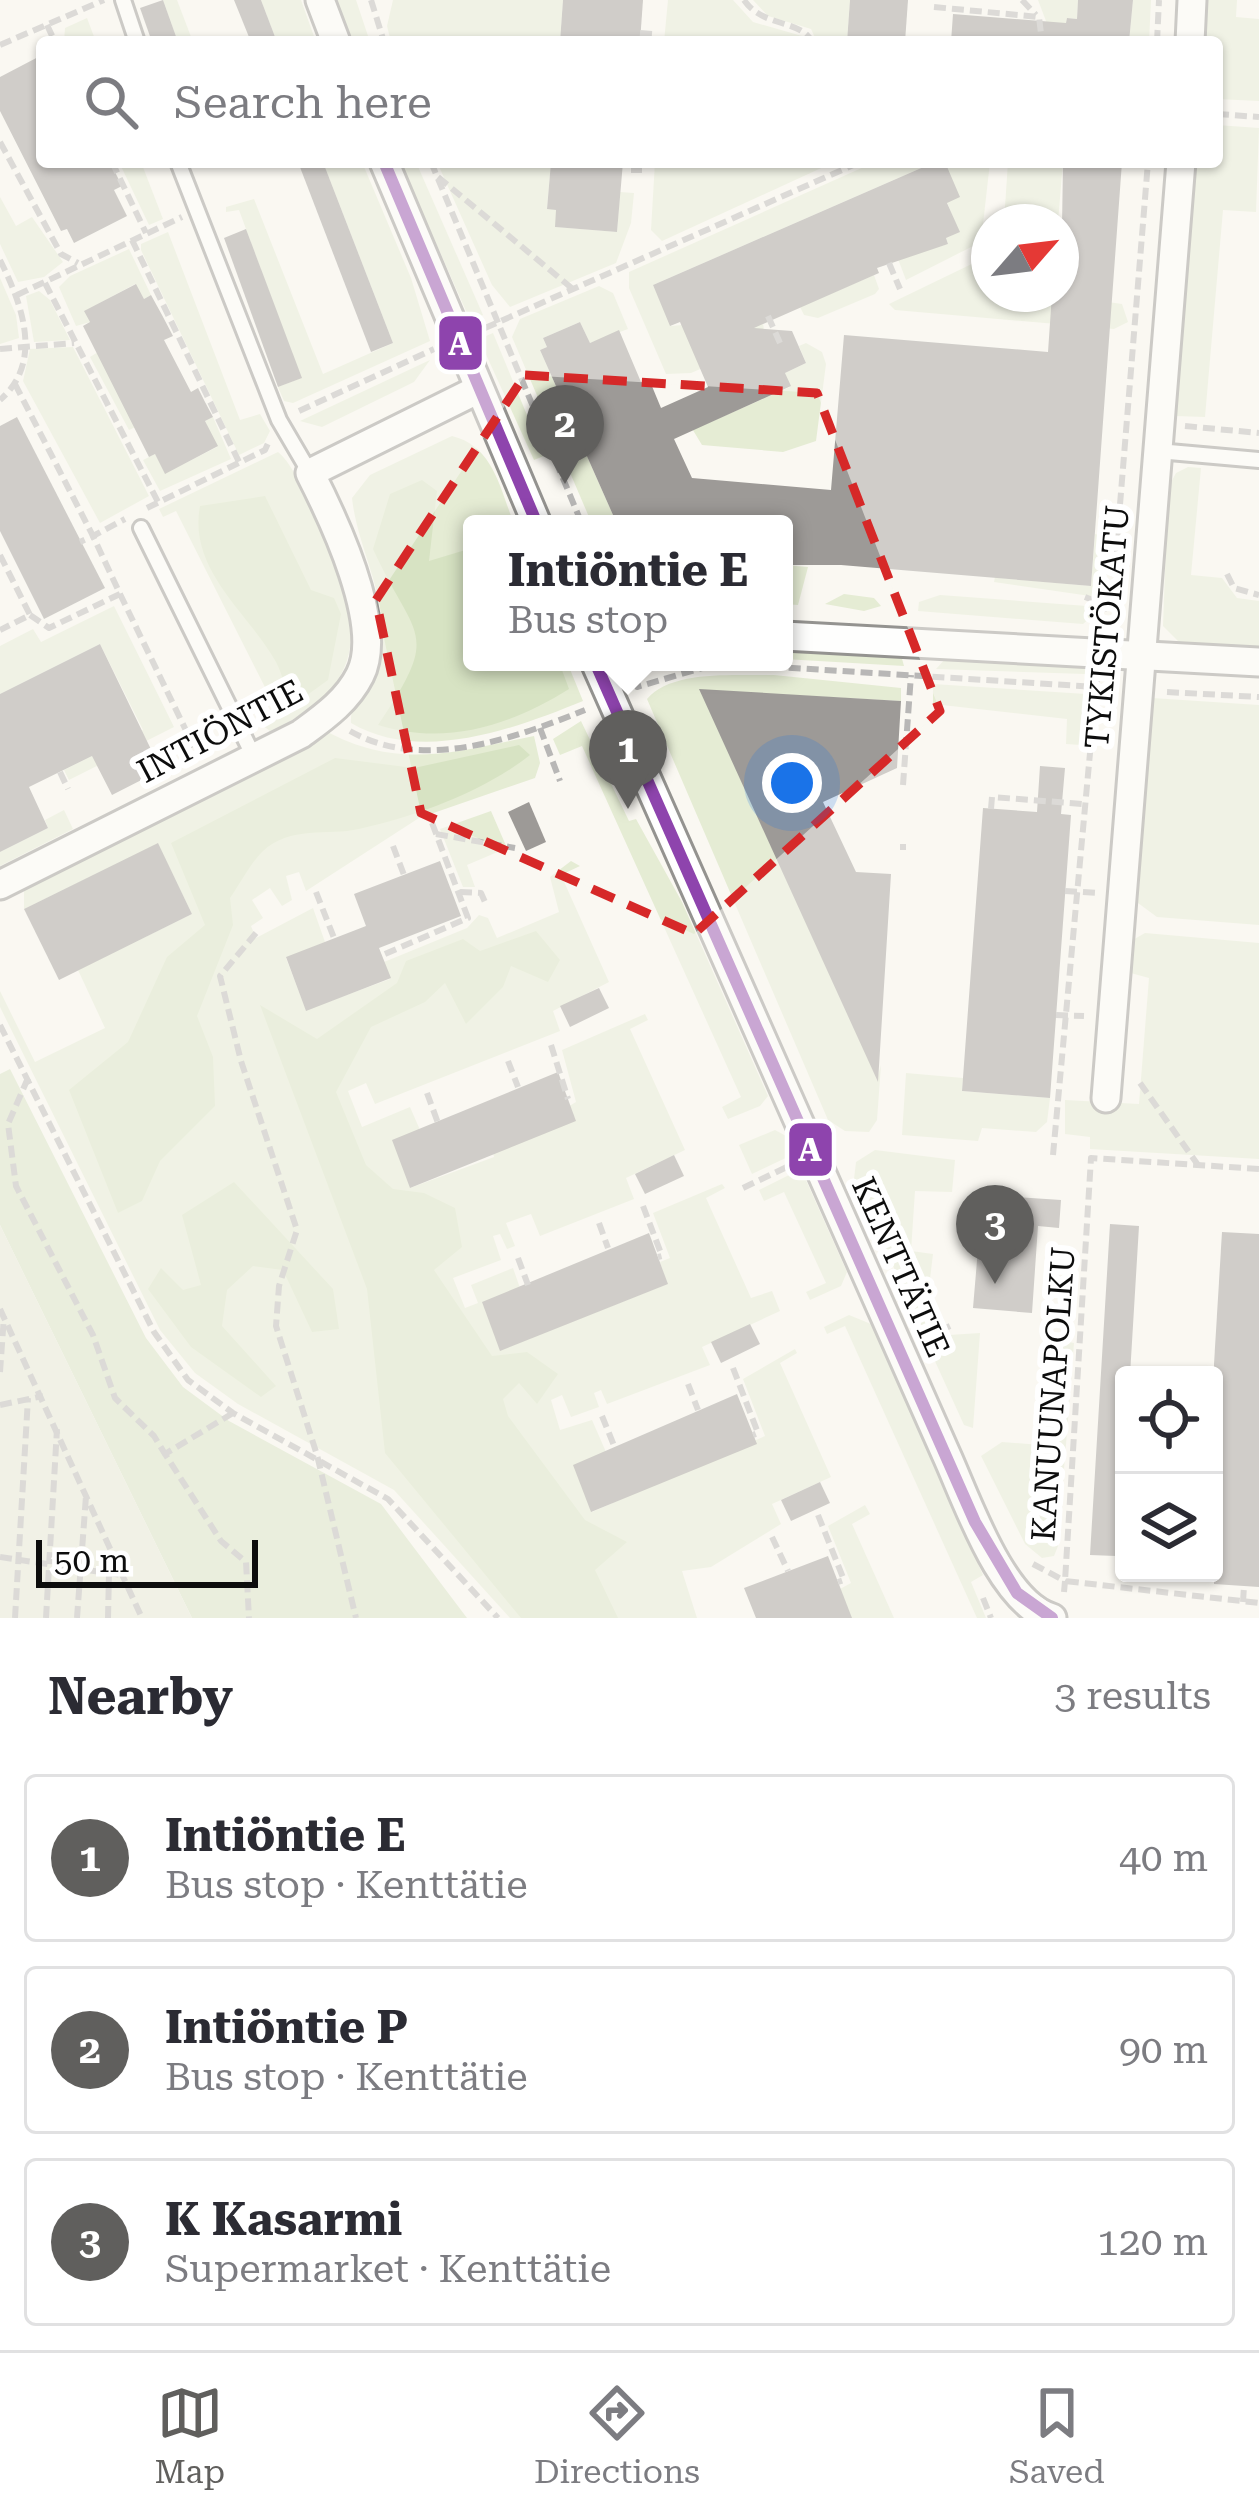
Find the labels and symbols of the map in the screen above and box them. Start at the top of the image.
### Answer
north arrow [971,204,1079,312]
line badge: A [437,314,484,372]
text: A [448,324,472,363]
pin: 2 [526,385,604,484]
street label: TYKISTÖKATU [1077,504,1137,750]
street label: INTIÖNTIE [131,671,309,791]
pin: 1 [589,710,667,809]
your location [762,753,822,813]
line badge: A [787,1121,834,1178]
text: A [798,1130,822,1169]
street label: KENTTÄTIE [844,1171,958,1363]
pin: 3 [956,1185,1034,1284]
street label: KANUUNAPOLKU [1023,1245,1083,1543]
scale bar [36,1534,258,1587]

